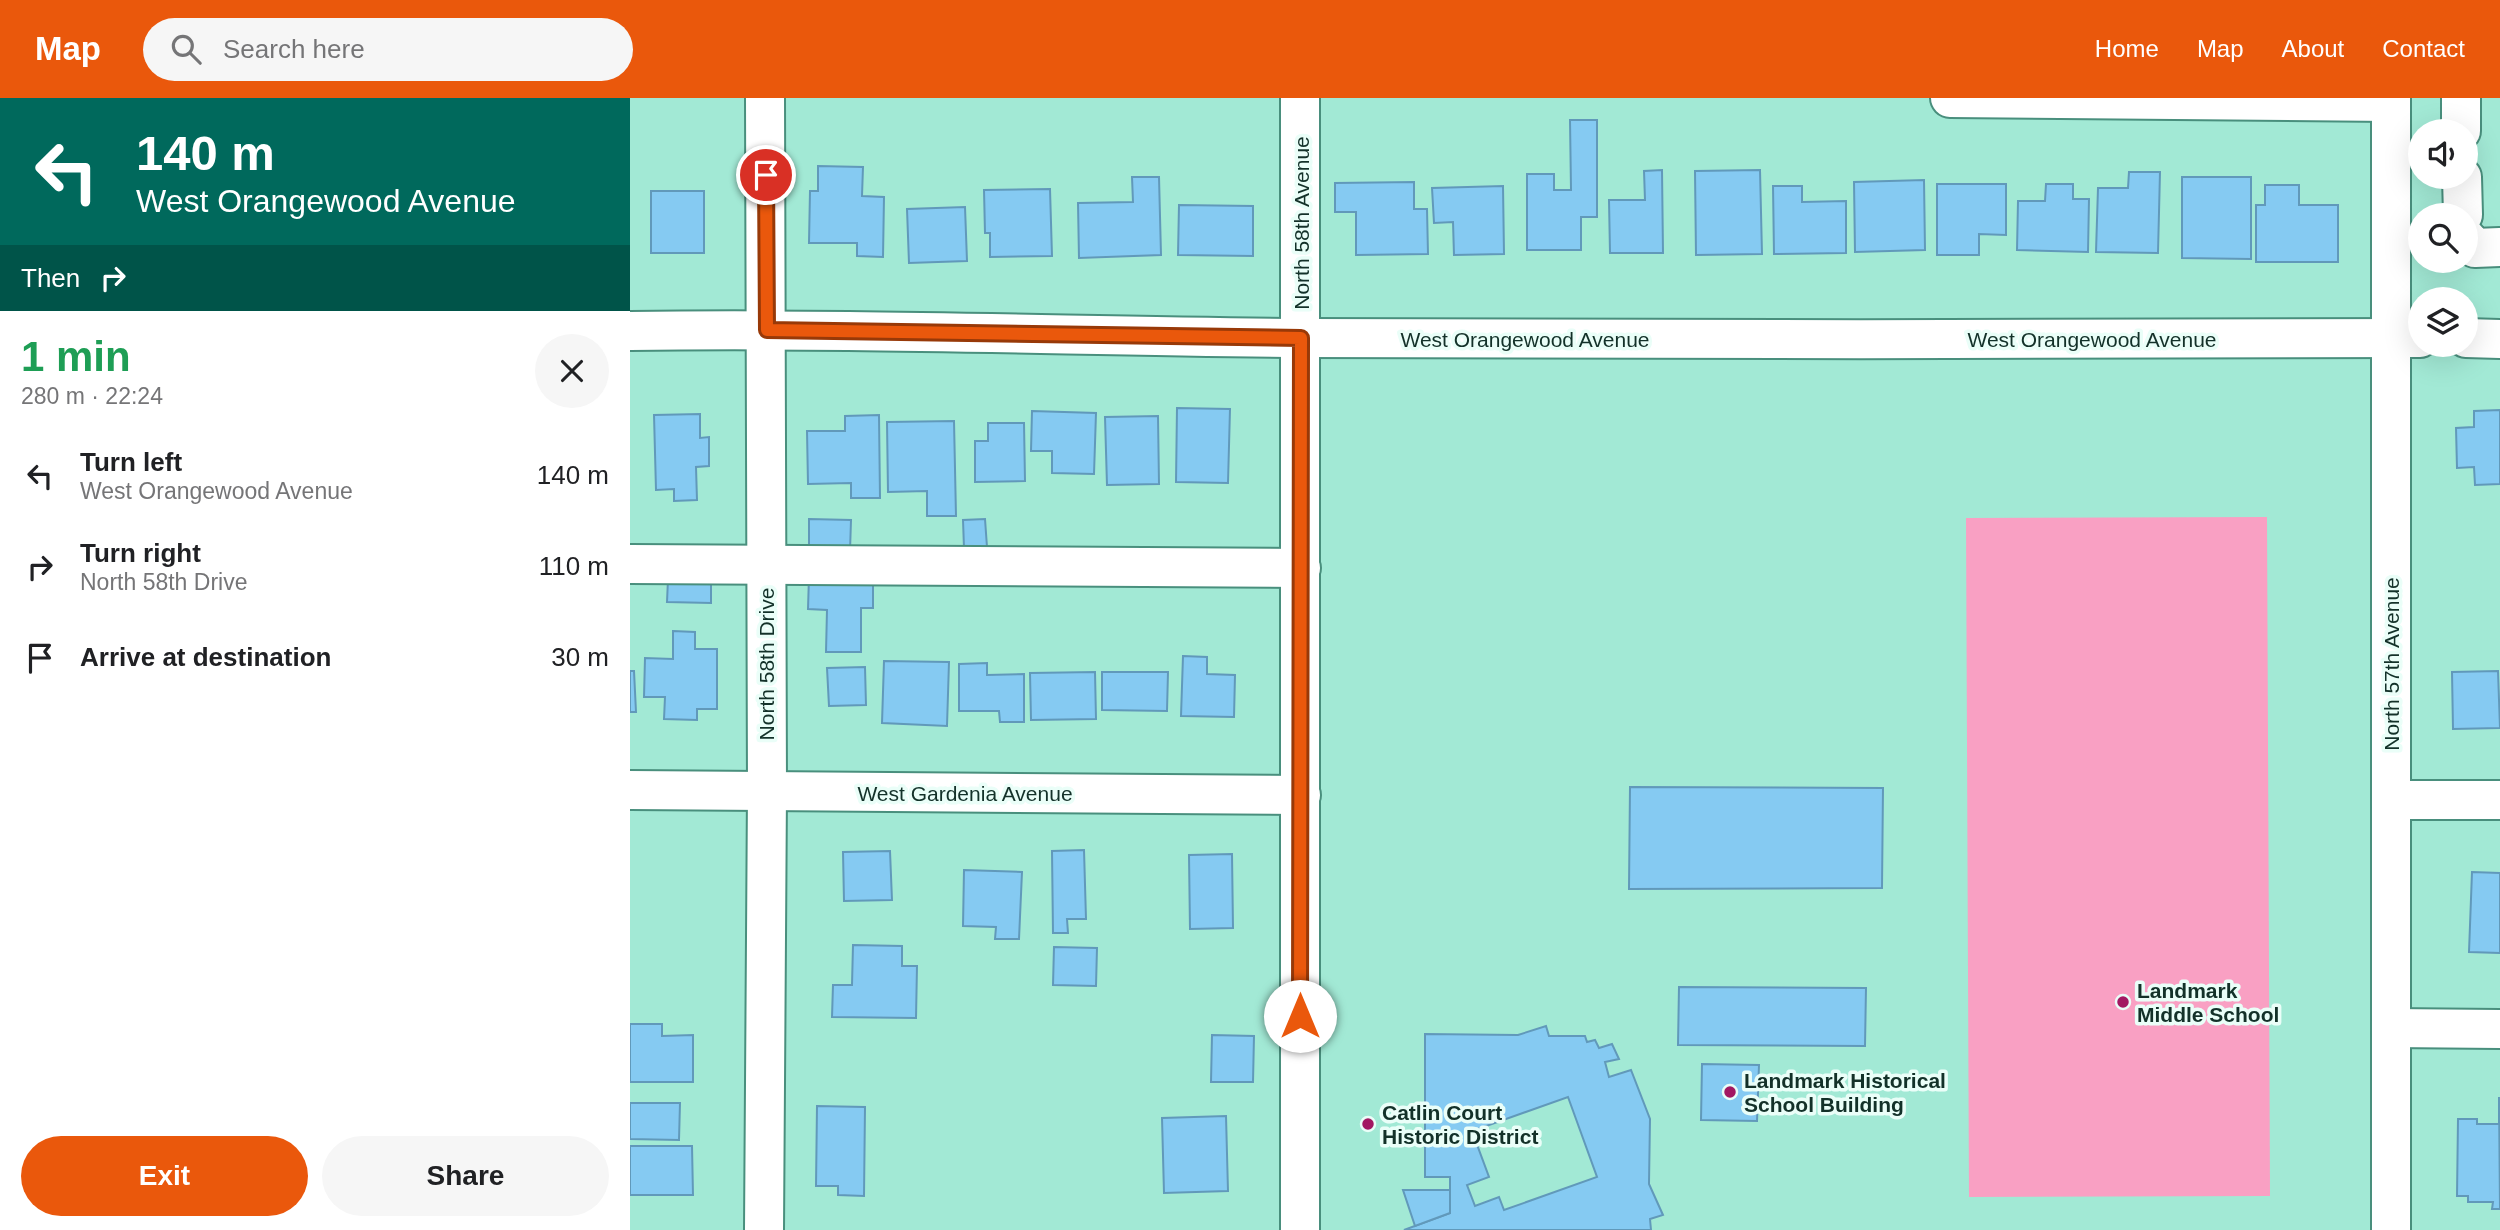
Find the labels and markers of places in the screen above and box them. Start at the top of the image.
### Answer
pin [736,145,796,205]
place label: Landmark Middle School [2137,979,2279,1026]
marker: Landmark Middle School [2115,994,2131,1010]
place label: Landmark Historical School Building [1744,1069,1946,1116]
marker: Landmark Historical School Building [1722,1084,1738,1100]
place label: Catlin Court Historic District [1382,1101,1538,1148]
marker: Catlin Court Historic District [1360,1116,1376,1132]

